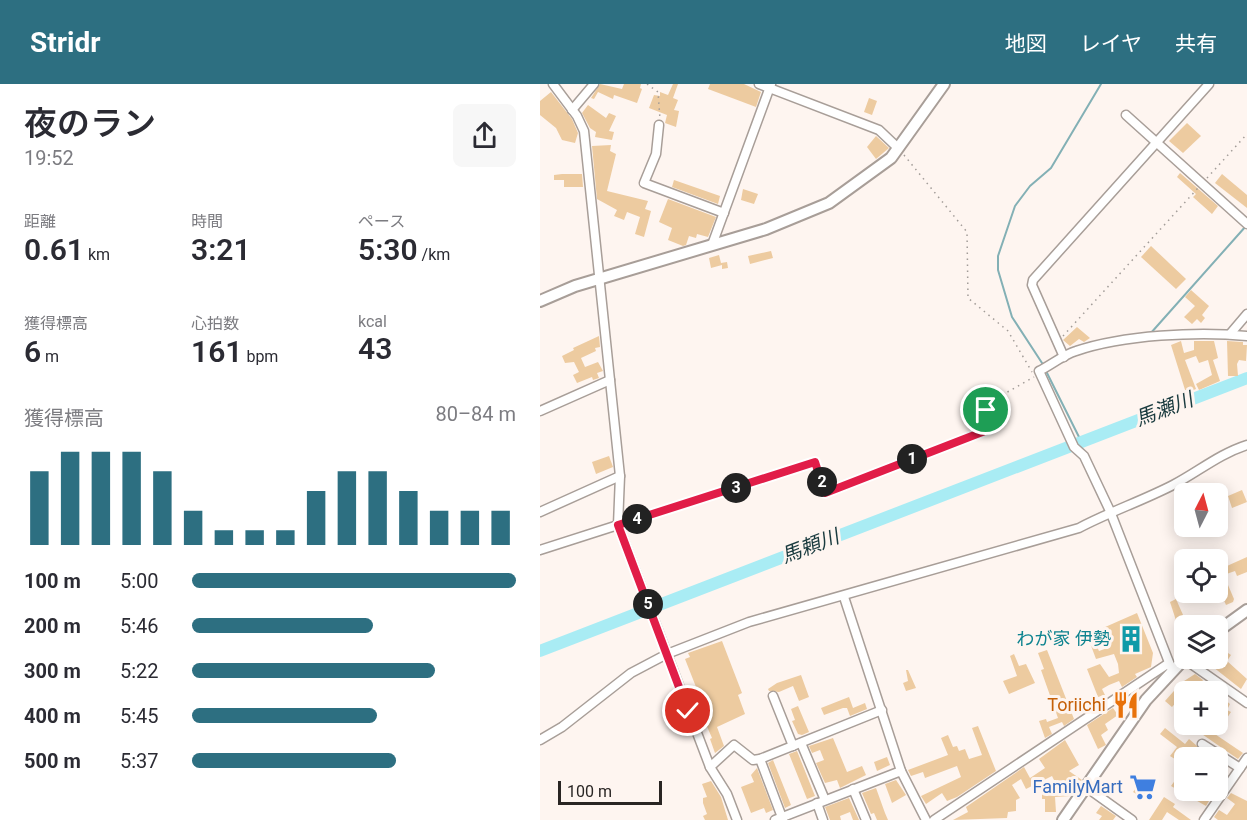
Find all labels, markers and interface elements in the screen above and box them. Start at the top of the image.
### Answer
text: Stridr [30,26,100,59]
text: 地図 [1005,32,1047,56]
text: レイヤ [1080,32,1142,56]
text: 共有 [1175,32,1217,56]
text: 夜のラン [24,104,156,143]
button: share [453,104,516,167]
text: 19:52 [24,146,74,170]
text: 距離 [24,212,56,231]
text: 時間 [191,212,223,231]
text: ペース [358,212,405,231]
text: 0.61 [24,232,84,267]
text: 3:21 [191,232,251,267]
text: 5:30 [358,232,418,267]
text: km [84,245,110,264]
text: /km [418,245,450,264]
text: kcal [358,312,387,331]
text: 獲得標高 [24,314,88,333]
text: 心拍数 [191,314,239,333]
text: 43 [358,331,392,366]
text: 6 [24,334,41,369]
text: 161 [191,334,242,369]
text: m [41,347,59,366]
text: bpm [242,347,278,366]
pin [960,384,1011,435]
water label: 馬瀬川 [1132,386,1198,431]
icon: arrive [969,393,1002,426]
text: 80–84 m [435,402,516,426]
text: 獲得標高 [24,406,104,430]
pin: 1 [897,444,927,474]
text: 1 [907,449,917,468]
pin: 2 [807,467,837,497]
text: 2 [817,472,827,491]
pin: 3 [721,473,751,503]
text: 3 [731,478,741,497]
north arrow [1174,483,1228,537]
map controls [1174,483,1228,801]
pin: 4 [622,504,652,534]
text: 4 [632,509,642,528]
water label: 馬頼川 [778,523,844,568]
button: locate [1174,549,1228,603]
text: 100 m [24,569,81,593]
text: 5:00 [120,569,159,593]
pin: 5 [633,589,663,619]
text: 5 [643,594,653,613]
text: 200 m [24,614,81,638]
text: 5:46 [120,614,159,638]
button: layers [1174,615,1228,669]
building icon: わが家 伊勢 [1116,624,1146,654]
place label: わが家 伊勢 [1017,628,1111,649]
text: 300 m [24,659,81,683]
text: 5:22 [120,659,159,683]
button: + [1174,681,1228,735]
pin [662,685,713,736]
restaurant icon: Toriichi [1111,690,1141,720]
icon: check [671,694,704,727]
place label: Toriichi [1047,694,1106,715]
text: 400 m [24,704,81,728]
text: 5:45 [120,704,159,728]
button: − [1174,747,1228,801]
text: 500 m [24,749,81,773]
text: 5:37 [120,749,159,773]
supermarket icon: FamilyMart [1128,772,1158,802]
place label: FamilyMart [1033,776,1123,797]
scale bar [558,778,662,806]
text: 100 m [567,782,612,801]

